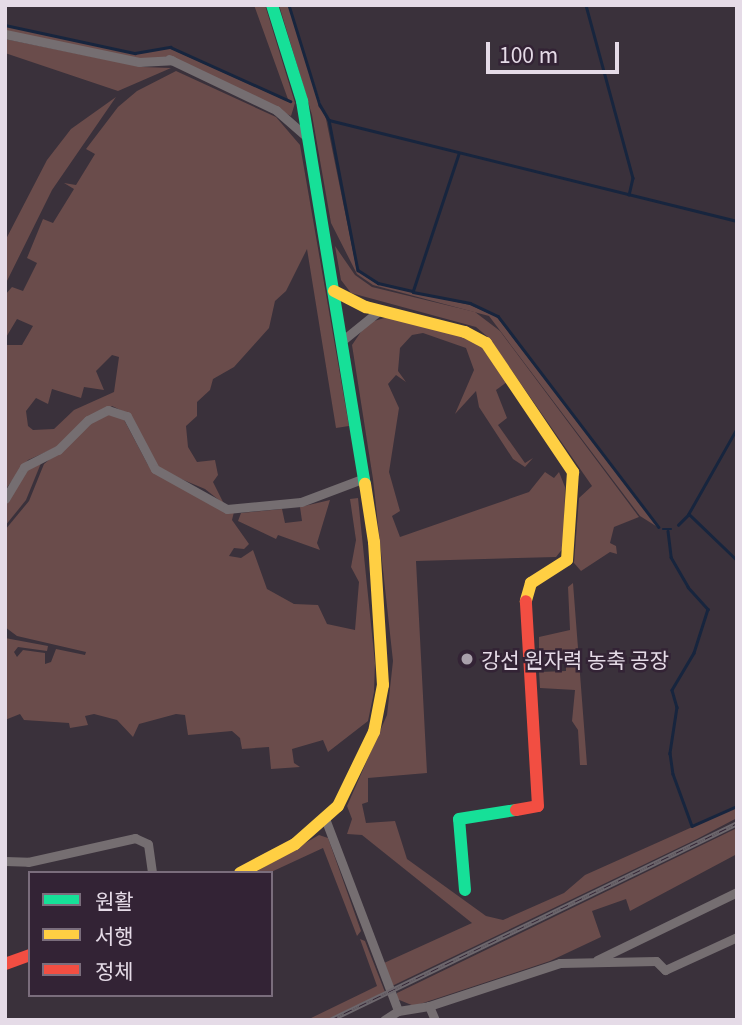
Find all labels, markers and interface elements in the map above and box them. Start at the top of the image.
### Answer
scale bar [490,28,623,72]
text: 100 m [499,39,558,69]
place label: 강선 원자력 농축 공장 [481,646,669,672]
marker: 강선 원자력 농축 공장 [459,651,475,667]
legend [28,871,273,997]
text: 원활 [95,885,134,915]
text: 서행 [95,920,134,950]
text: 정체 [95,955,134,985]

